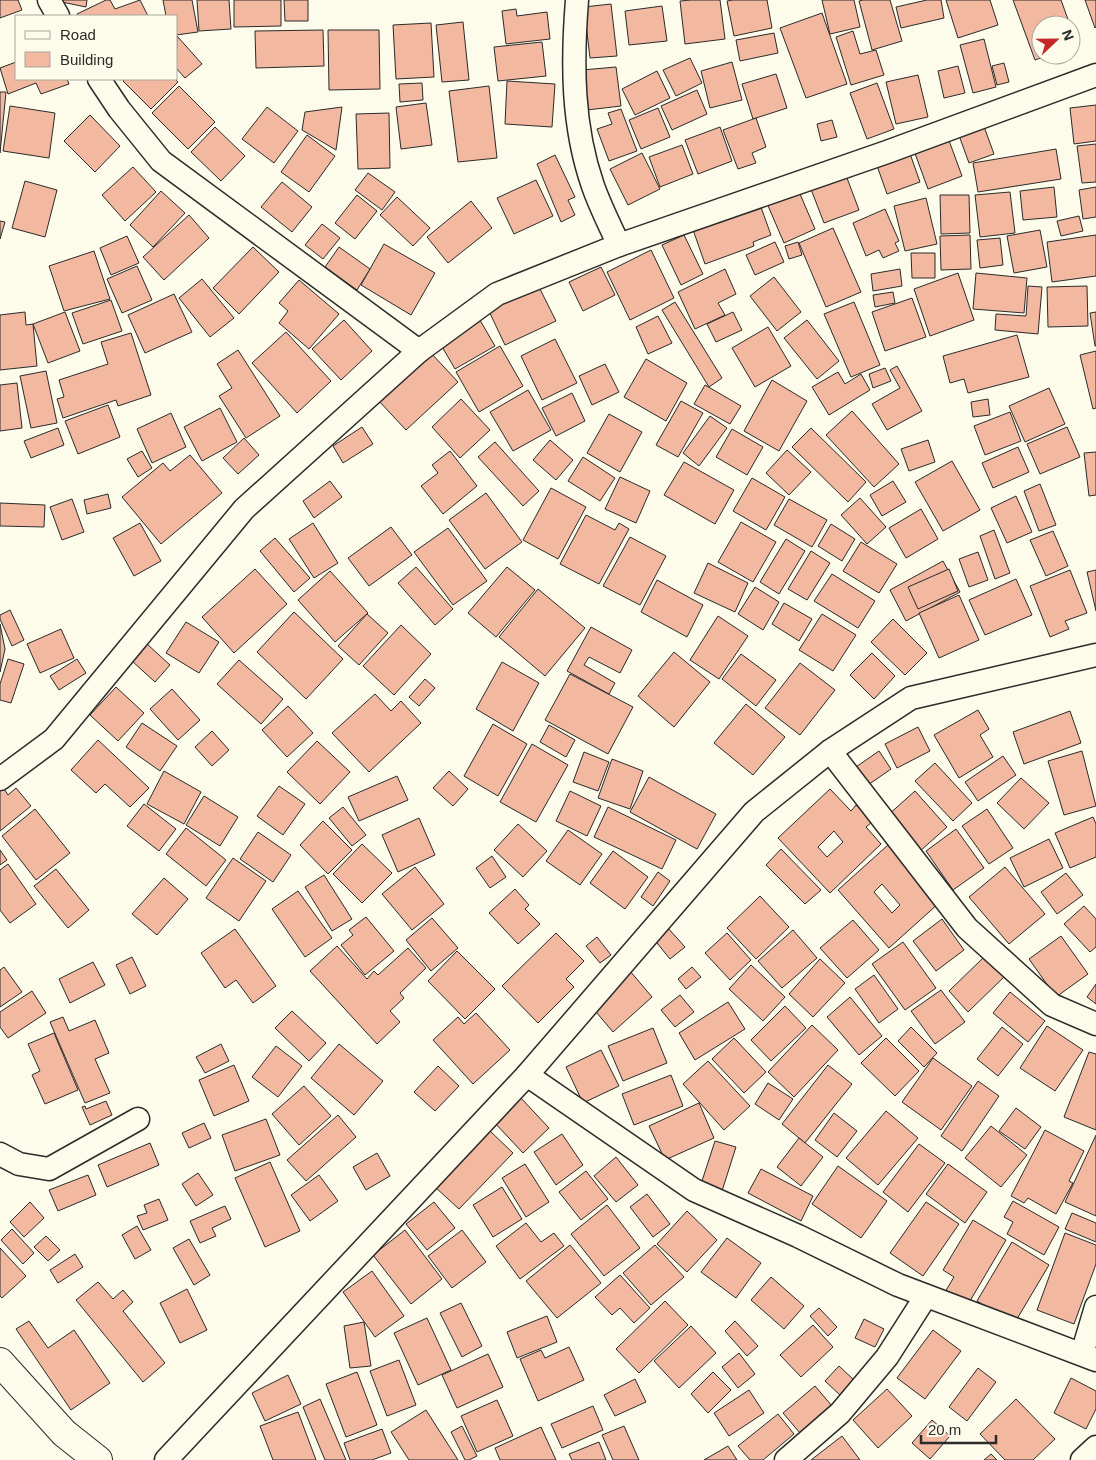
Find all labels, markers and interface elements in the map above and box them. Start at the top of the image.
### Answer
legend [15,15,178,80]
north arrow [1031,15,1081,65]
text: Road [60,26,96,43]
text: N [1059,27,1077,43]
text: Building [60,51,113,68]
scale bar [921,1412,996,1444]
text: 20 m [928,1421,961,1438]

